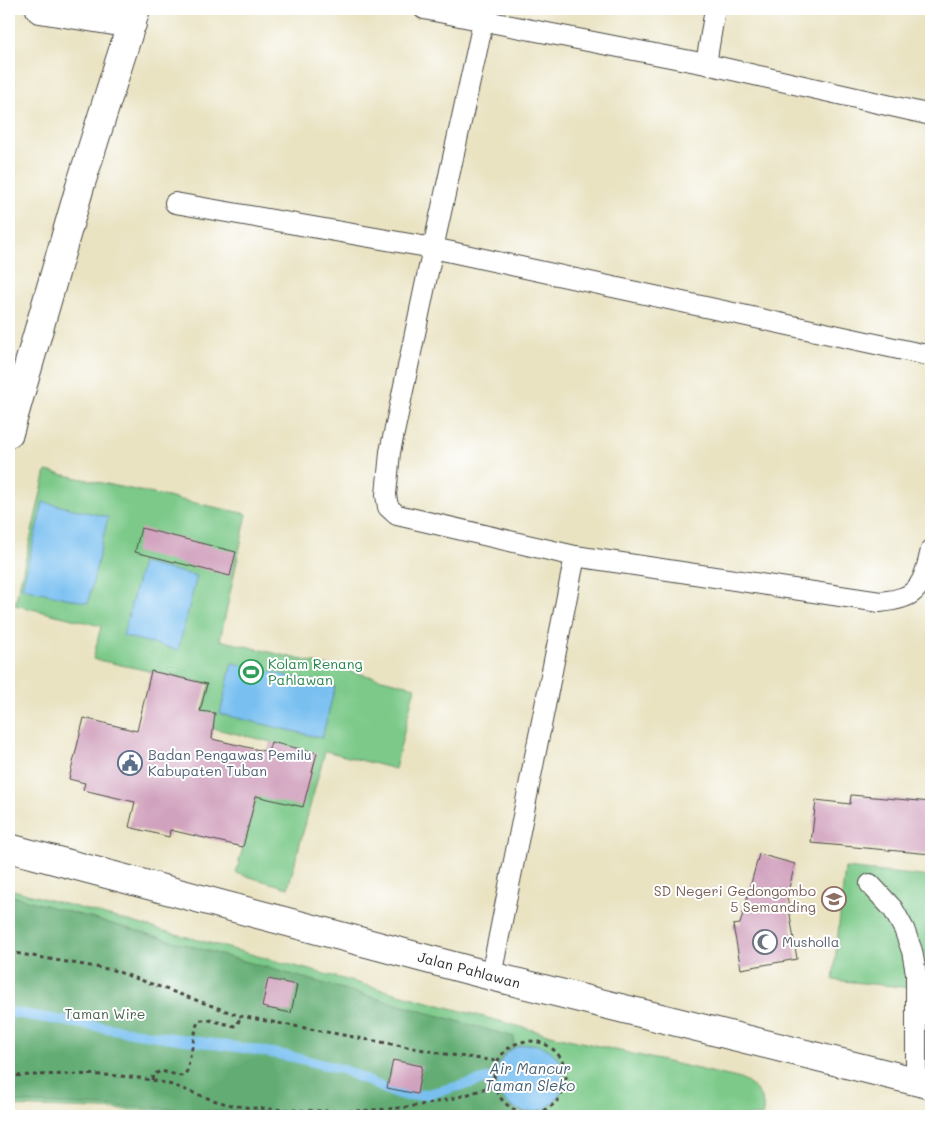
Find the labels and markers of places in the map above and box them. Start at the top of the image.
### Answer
place label: Kolam Renang Pahlawan [268,654,363,689]
sports icon: Kolam Renang Pahlawan [238,659,264,685]
place label: Badan Pengawas Pemilu Kabupaten Tuban [148,745,312,780]
public building icon: Badan Pengawas Pemilu Kabupaten Tuban [117,750,143,776]
place label: SD Negeri Gedongombo 5 Semanding [654,881,816,916]
school or university icon: SD Negeri Gedongombo 5 Semanding [821,886,847,912]
mosque icon: Musholla [752,929,778,955]
place label: Musholla [782,932,840,951]

